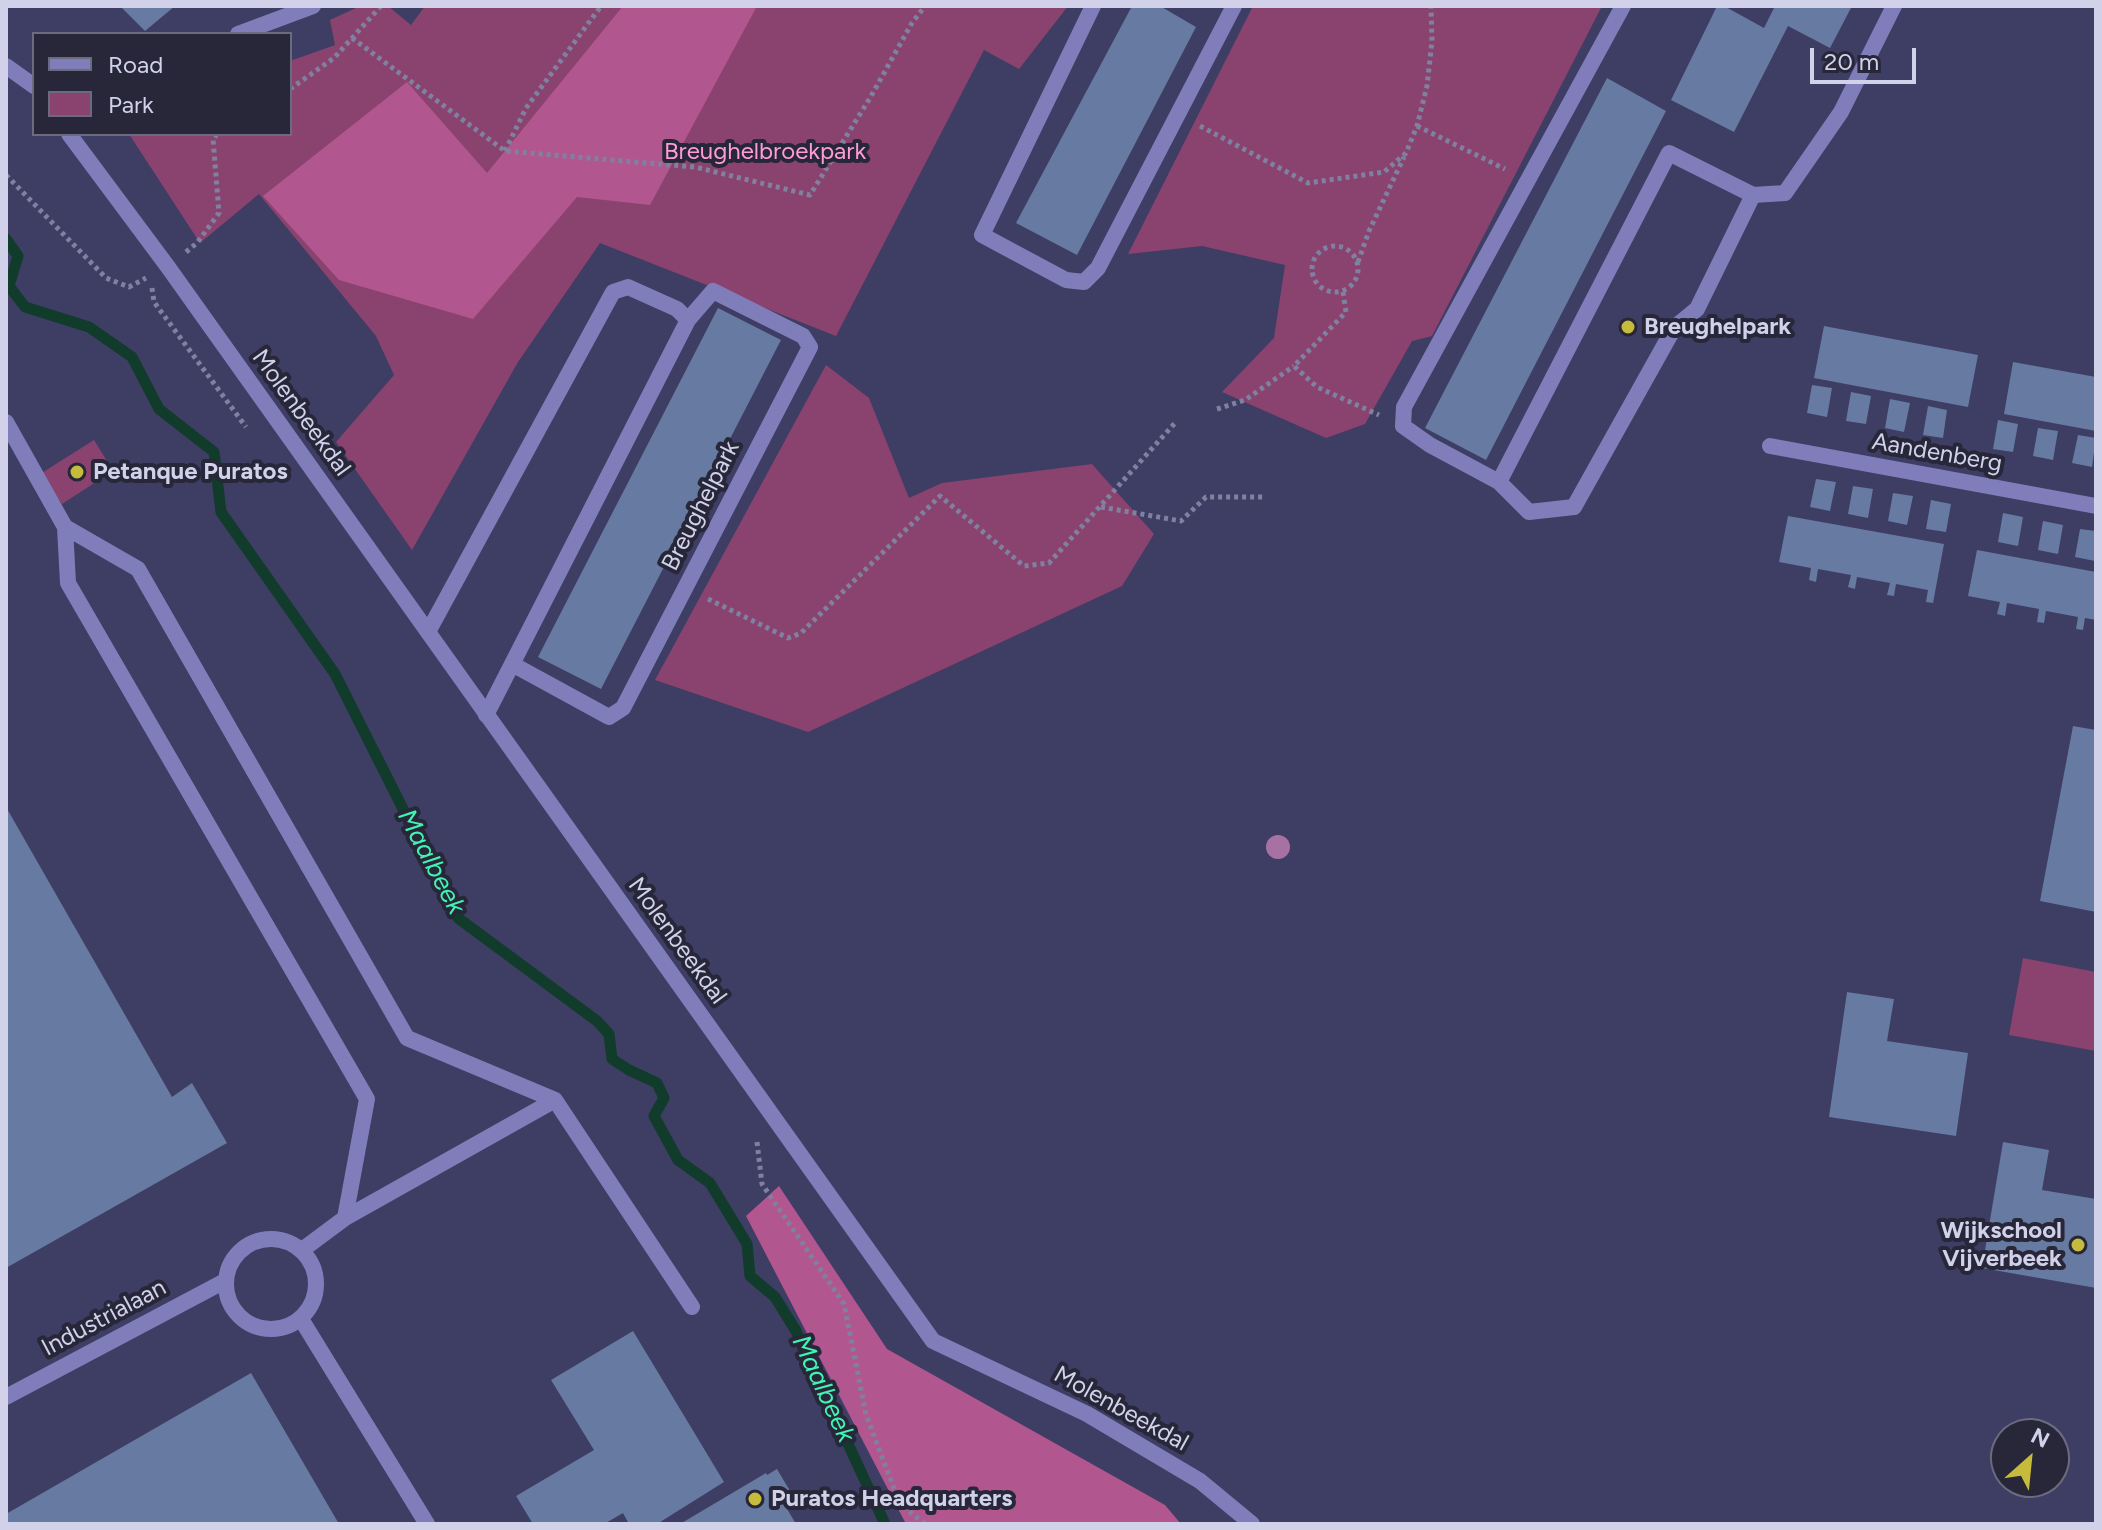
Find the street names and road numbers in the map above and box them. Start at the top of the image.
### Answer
street label: Molenbeekdal [245,344,357,482]
street label: Aandenberg [1870,427,2004,479]
street label: Breughelpark [656,437,746,575]
street label: Molenbeekdal [621,872,733,1010]
street label: Industrialaan [37,1273,171,1363]
street label: Molenbeekdal [1049,1360,1193,1458]

